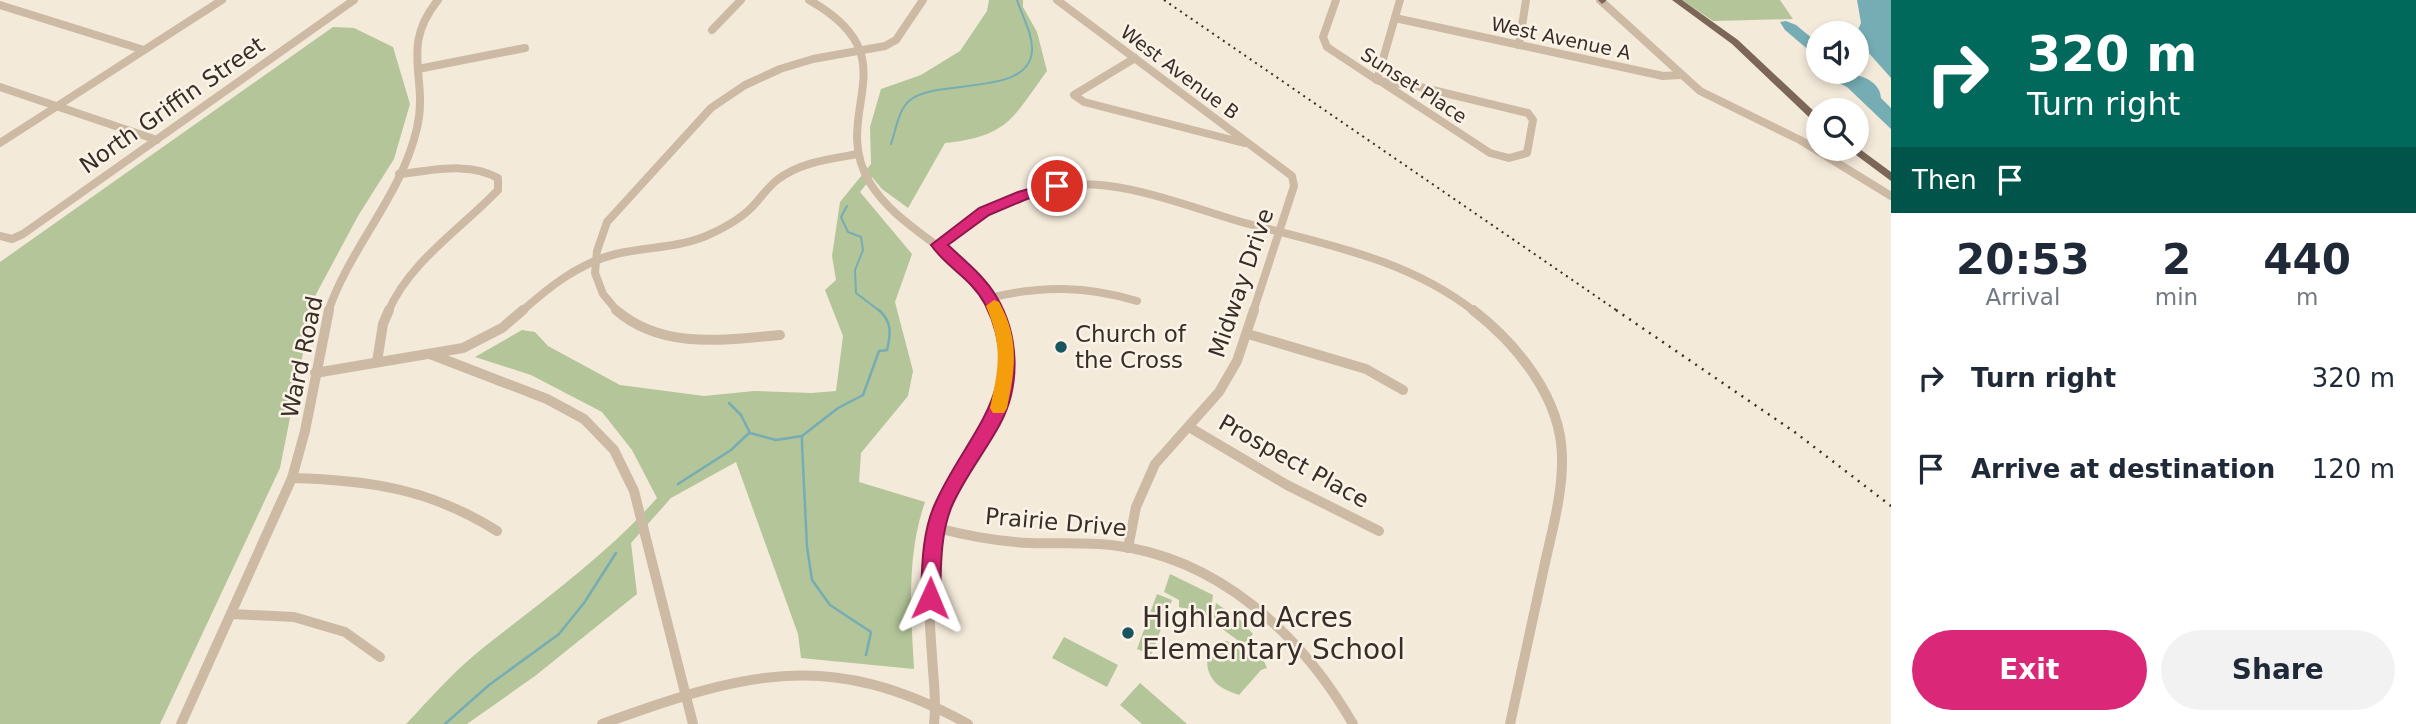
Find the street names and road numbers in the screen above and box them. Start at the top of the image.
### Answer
street label: West Avenue A [1489,12,1633,64]
street label: West Avenue B [1117,20,1243,124]
street label: North Griffin Street [75,31,269,179]
street label: Sunset Place [1357,43,1471,127]
street label: Midway Drive [1203,205,1279,361]
street label: Ward Road [276,294,328,420]
street label: Prospect Place [1215,409,1373,513]
street label: Prairie Drive [984,503,1128,541]

